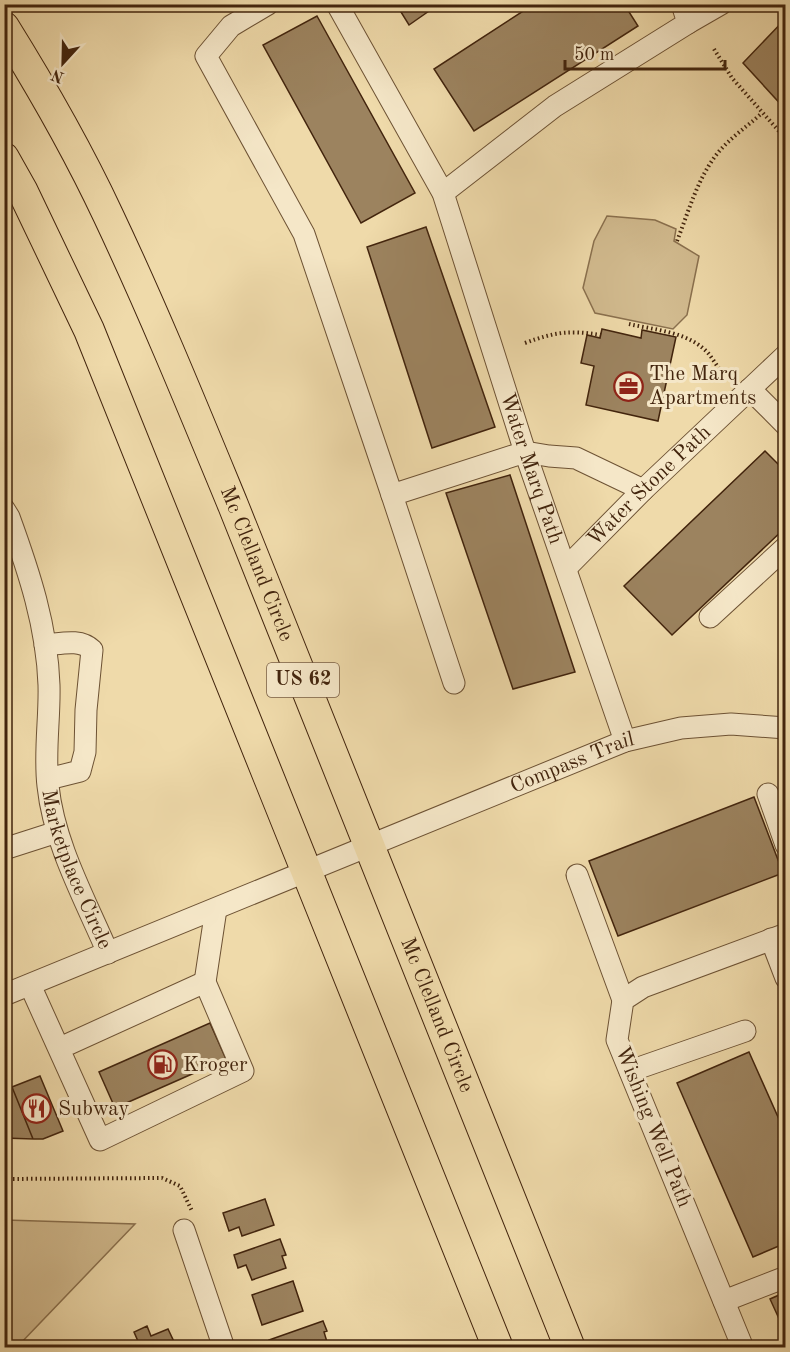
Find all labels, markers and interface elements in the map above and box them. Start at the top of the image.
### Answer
north arrow [33,33,93,93]
scale bar [565,33,726,71]
text: 50 m [574,46,614,64]
text: N [49,65,67,85]
place label: The Marq Apartments [649,364,756,409]
office icon: The Marq Apartments [612,370,644,402]
street label: Water Marq Path [496,390,567,547]
street label: Water Stone Path [583,421,715,550]
street label: Mc Clelland Circle [216,483,297,644]
road number: US 62 [267,663,339,697]
street label: Compass Trail [507,729,636,797]
street label: Marketplace Circle [38,788,115,952]
street label: Mc Clelland Circle [397,935,477,1095]
street label: Wishing Well Path [611,1043,695,1211]
fuel station icon: Kroger [146,1049,178,1081]
place label: Kroger [183,1055,248,1076]
restaurant icon: Subway [21,1093,53,1125]
place label: Subway [58,1099,129,1120]

